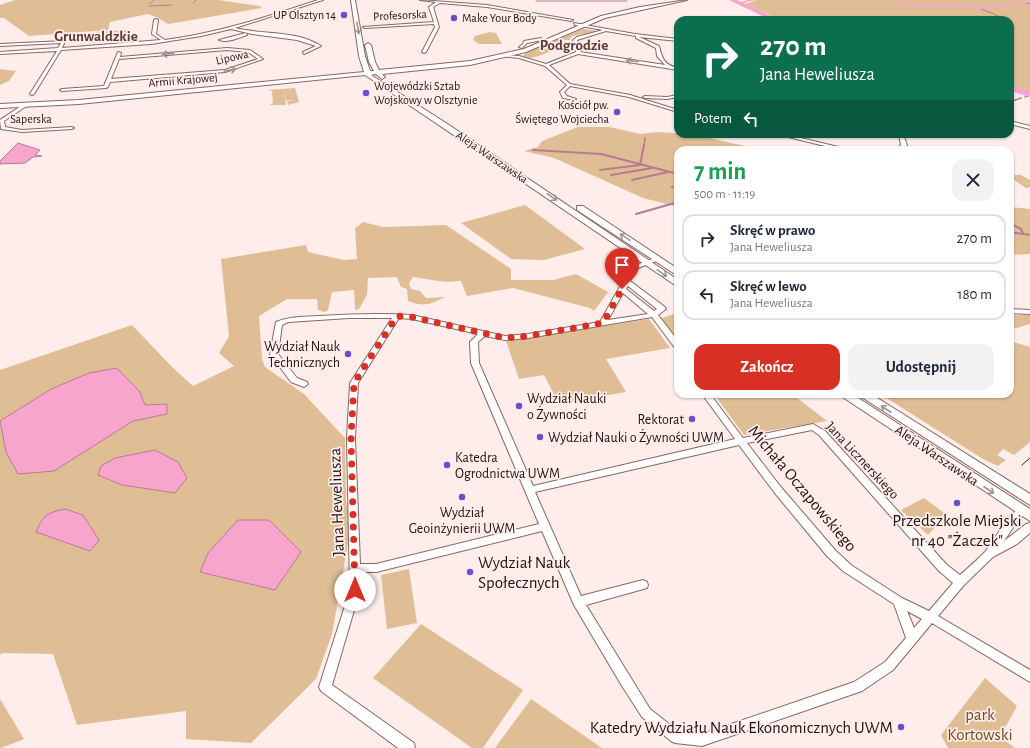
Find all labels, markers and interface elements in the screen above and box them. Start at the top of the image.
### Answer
street label: Profesorska [373,8,428,22]
place label: UP Olsztyn 14 [273,9,336,22]
marker: UP Olsztyn 14 [339,10,349,20]
place label: Make Your Body [462,12,537,25]
marker: Make Your Body [449,13,459,23]
one-way arrow [354,21,362,34]
district label: Grunwaldzkie [54,29,138,44]
icon: right [694,32,746,84]
text: 270 m [760,33,827,61]
district label: Podgrodzie [540,38,608,53]
street label: Lipowa [214,47,250,67]
one-way arrow [162,50,175,57]
one-way arrow [626,58,639,65]
one-way arrow [223,65,236,73]
text: Jana Heweliusza [760,66,875,84]
street label: Armii Krajowej [148,71,218,90]
place label: Wojewódzki Sztab Wojskowy w Olsztynie [374,80,478,107]
marker: Wojewódzki Sztab Wojskowy w Olsztynie [361,88,371,98]
place label: Kościół pw. Świętego Wojciecha [516,99,609,126]
marker: Kościół pw. Świętego Wojciecha [612,107,622,117]
icon: left [740,108,762,130]
text: Potem [694,111,732,126]
street label: Saperska [10,113,52,125]
street label: Aleja Warszawska [453,129,530,186]
button: close [952,159,994,201]
text: 7 min [694,160,746,184]
text: 500 m · 11:19 [694,188,755,201]
one-way arrow [546,193,557,202]
text: Skręć w prawo [730,223,815,238]
icon: right [696,228,718,250]
text: 270 m [957,231,992,246]
one-way arrow [619,233,630,241]
text: Jana Heweliusza [730,241,813,254]
pin [605,248,639,289]
icon: arrive [611,254,633,276]
one-way arrow [657,269,668,277]
text: Skręć w lewo [730,279,807,294]
icon: left [696,284,718,306]
text: 180 m [957,287,992,302]
text: Jana Heweliusza [730,297,813,310]
place label: Wydział Nauk Technicznych [264,340,341,370]
button: Zakończ [694,344,840,390]
button: Udostępnij [848,344,994,390]
marker: Wydział Nauk Technicznych [343,349,353,359]
place label: Wydział Nauki o Żywności [527,392,606,422]
marker: Wydział Nauki o Żywności [514,401,524,411]
one-way arrow [881,405,892,413]
place label: Rektorat [638,413,685,427]
marker: Rektorat [687,414,697,424]
street label: Jana Licznerskiego [823,419,902,502]
street label: Michała Oczapowskiego [745,422,860,555]
street label: Aleja Warszawska [892,423,981,489]
place label: Wydział Nauki o Żywności UWM [548,428,724,445]
marker: Wydział Nauki o Żywności UWM [535,432,545,442]
street label: Jana Heweliusza [326,447,347,556]
place label: Katedra Ogrodnictwa UWM [455,451,560,481]
marker: Katedra Ogrodnictwa UWM [442,460,452,470]
one-way arrow [983,486,994,494]
marker: Wydział Geoinżynierii UWM [457,492,467,502]
marker: Przedszkole Miejski nr 40 "Żaczek" [952,498,962,508]
place label: Wydział Geoinżynierii UWM [409,506,515,536]
place label: Przedszkole Miejski nr 40 "Żaczek" [892,512,1022,549]
place label: Wydział Nauk Społecznych [478,554,571,592]
marker: Wydział Nauk Społecznych [465,567,475,577]
position arrow [334,569,376,611]
park label: park Kortowski [947,706,1013,743]
place label: Katedry Wydziału Nauk Ekonomicznych UWM [590,719,893,737]
marker: Katedry Wydziału Nauk Ekonomicznych UWM [896,722,906,732]

